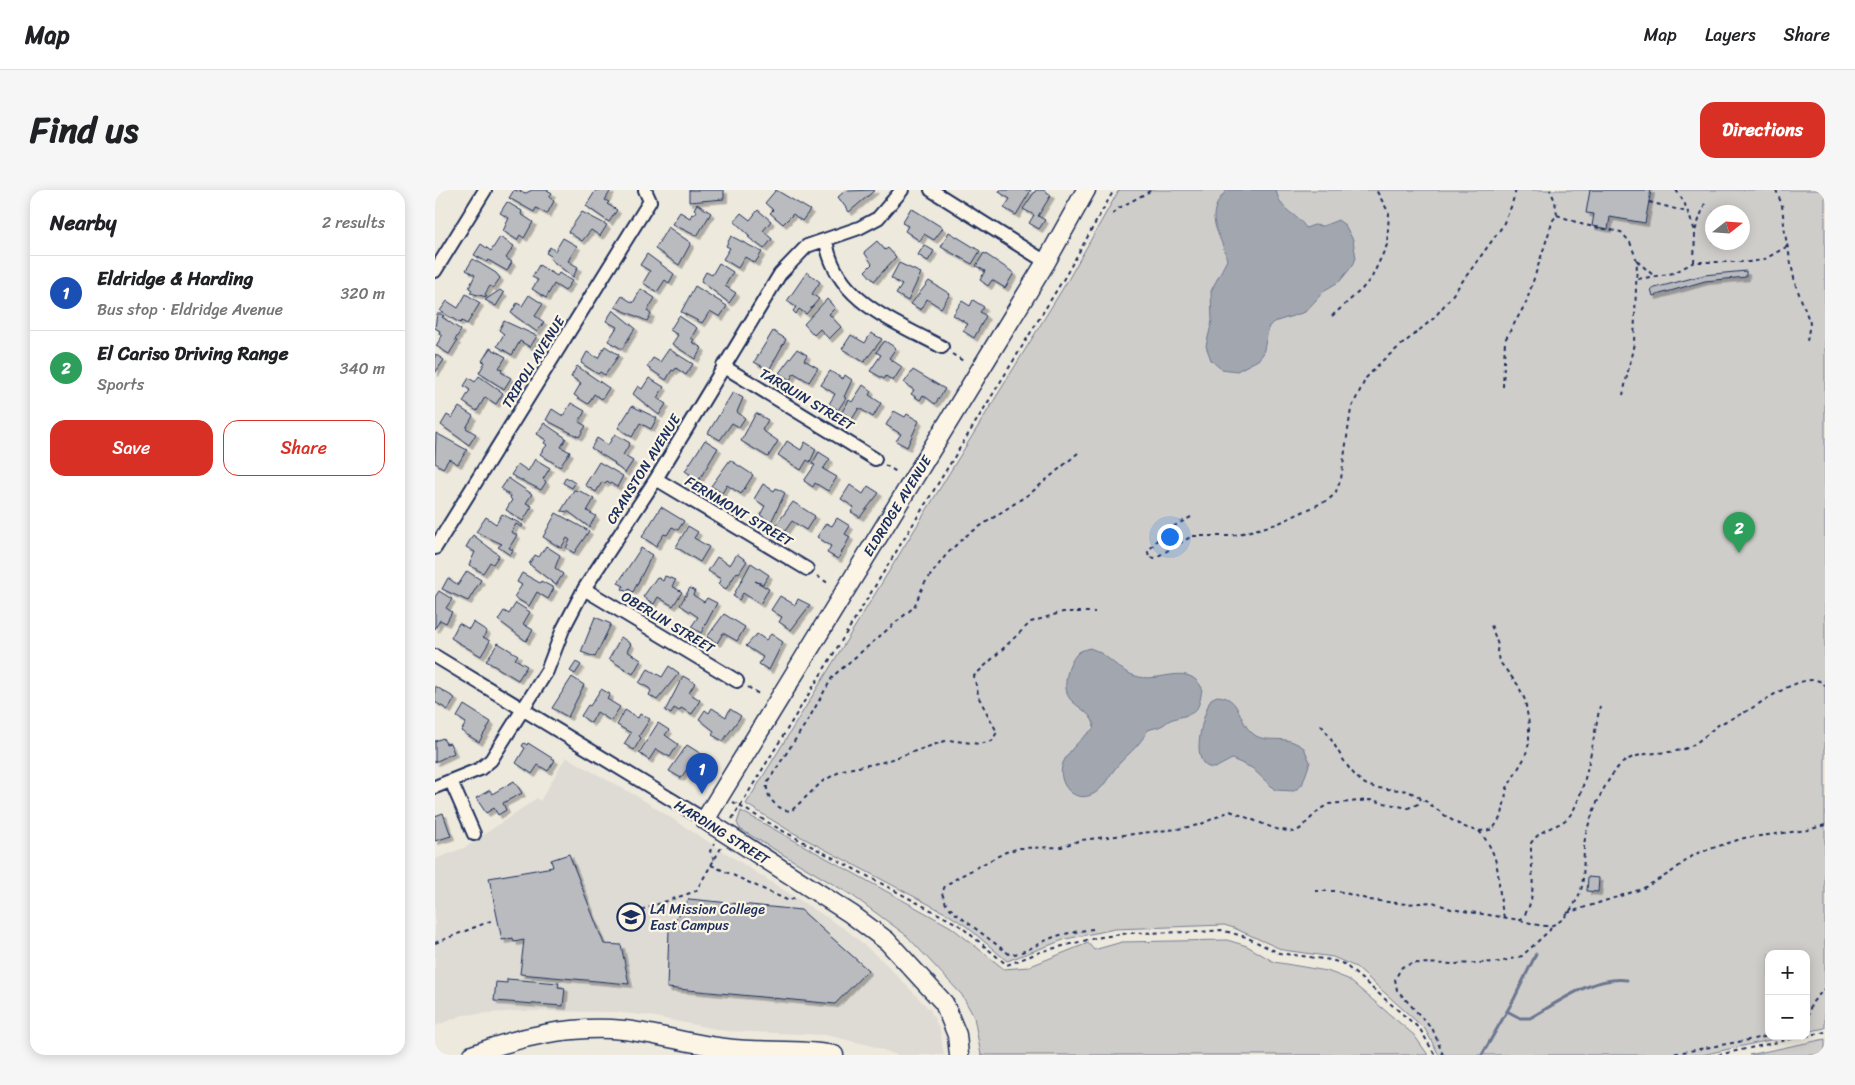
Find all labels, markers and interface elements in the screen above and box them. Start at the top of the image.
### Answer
text: Map [25,14,69,56]
text: Map [1644,19,1677,51]
text: Layers [1705,19,1756,51]
text: Share [1784,19,1830,51]
text: Find us [30,99,138,161]
button: Directions [1700,102,1825,158]
text: Nearby [50,204,116,242]
north arrow [1705,205,1750,250]
text: 2 results [322,208,385,237]
text: Eldridge & Harding [97,262,253,295]
text: 1 [63,279,69,308]
text: 320 m [340,279,385,308]
text: Bus stop · Eldridge Avenue [97,295,283,324]
street label: TRIPOLI AVENUE [495,310,573,413]
text: El Cariso Driving Range [97,337,288,370]
text: 2 [61,354,71,383]
text: 340 m [340,354,385,383]
street label: TARQUIN STREET [754,361,860,438]
text: Sports [97,370,144,399]
street label: CRANSTON AVENUE [599,408,688,529]
button: Save [50,420,213,476]
button: Share [223,420,385,476]
street label: ELDRIDGE AVENUE [856,450,939,562]
street label: FERNMONT STREET [680,469,799,554]
pin: 2 [1723,512,1755,553]
your location [1157,524,1183,550]
street label: OBERLIN STREET [616,585,721,661]
pin: 1 [686,753,718,794]
street label: HARDING STREET [669,793,775,872]
place label: LA Mission College East Campus [650,897,765,938]
school or university icon: LA Mission College East Campus [616,902,646,932]
map controls [1765,950,1810,1040]
button: + [1765,950,1810,995]
button: − [1765,995,1810,1040]

